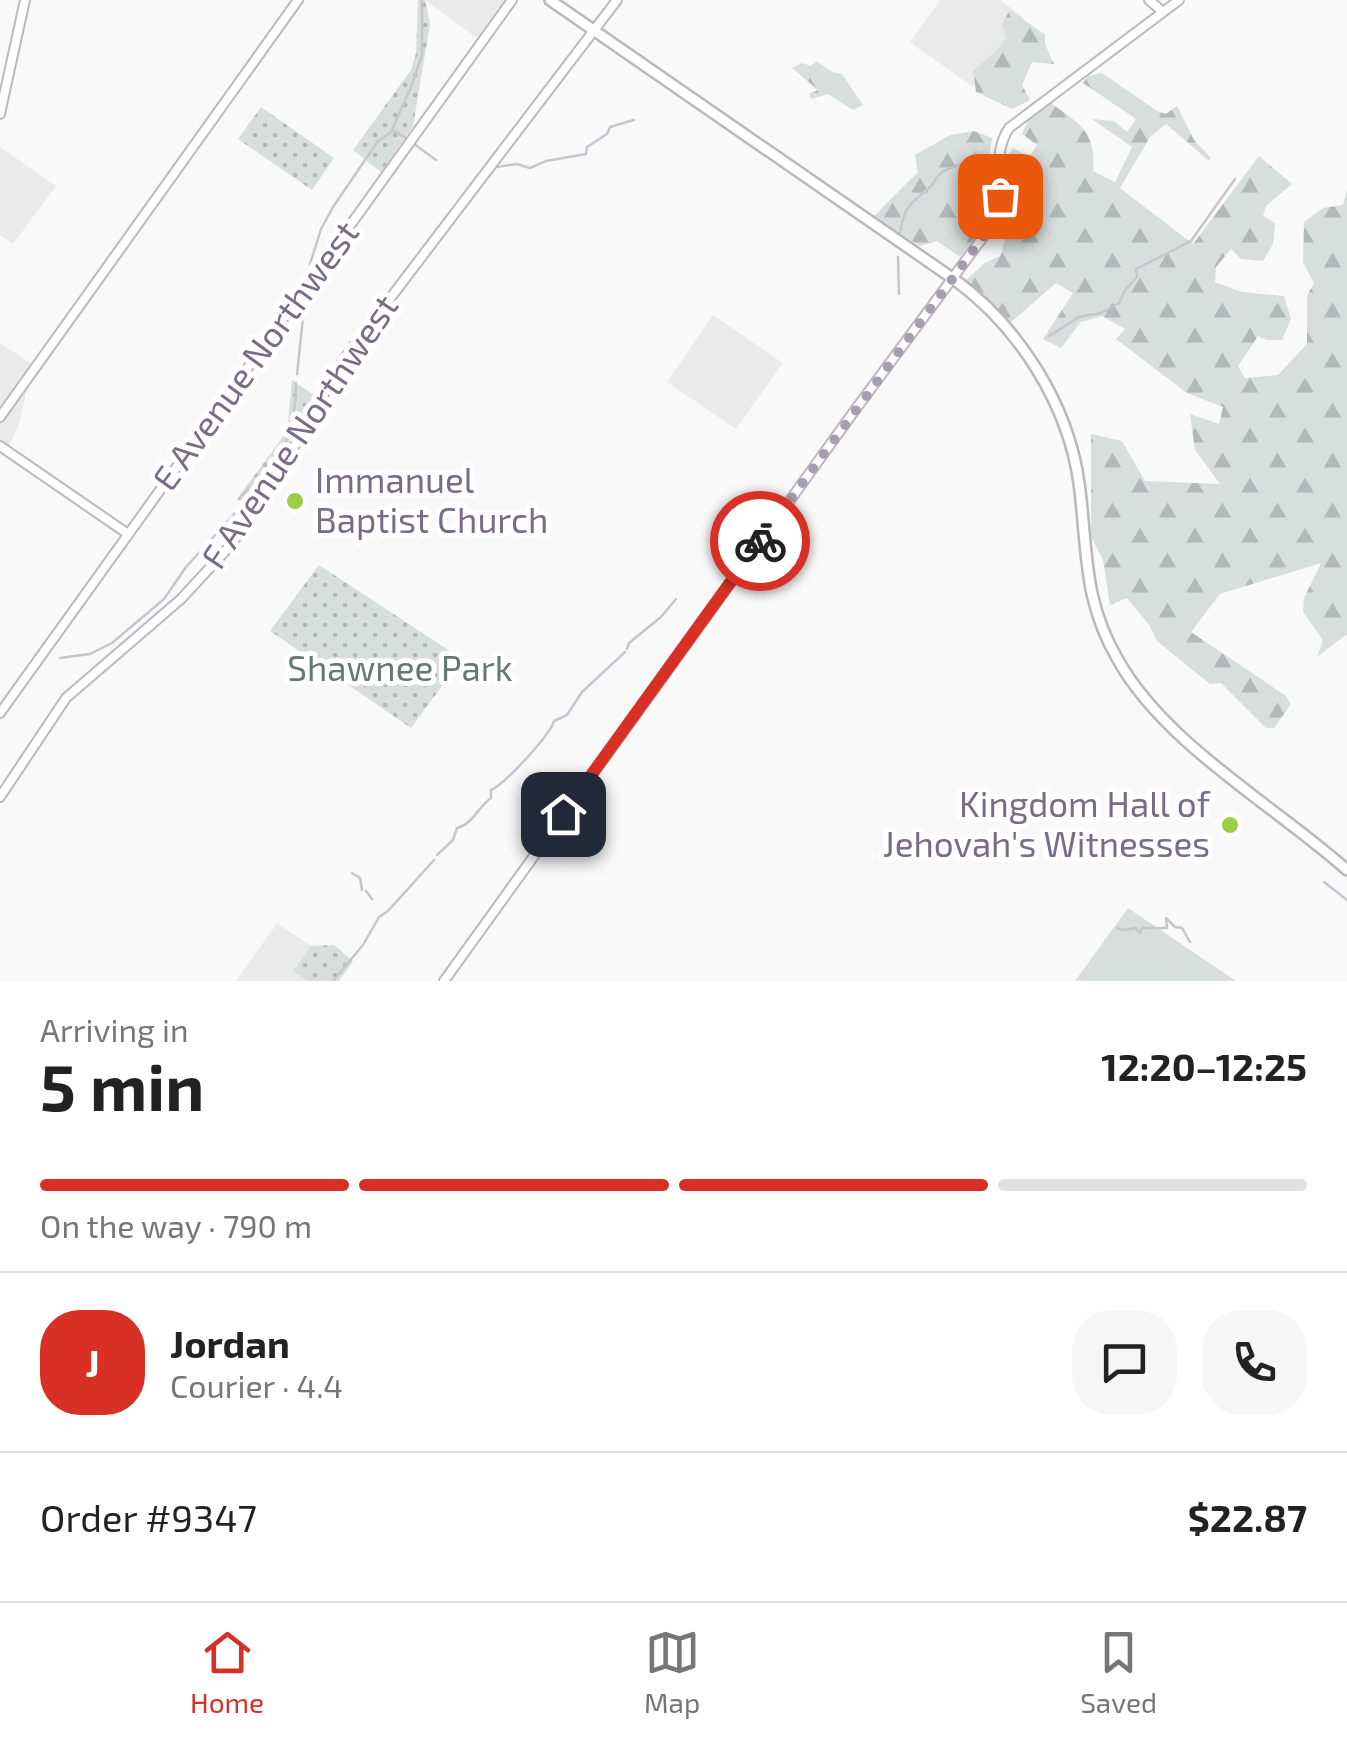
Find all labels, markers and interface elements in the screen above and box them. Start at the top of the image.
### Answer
pin [958,154,1043,239]
icon: bag [973,169,1028,224]
street label: E Avenue Northwest [143,212,366,498]
street label: F Avenue Northwest [191,286,406,576]
place label: Immanuel Baptist Church [315,458,548,540]
marker: Immanuel Baptist Church [284,490,306,512]
courier [710,491,810,591]
icon: bike [733,514,788,569]
park label: Shawnee Park [287,646,513,688]
pin [521,772,606,857]
place label: Kingdom Hall of Jehovah's Witnesses [883,782,1211,864]
icon: home [536,787,591,842]
marker: Kingdom Hall of Jehovah's Witnesses [1219,814,1241,836]
text: Arriving in [40,1010,189,1048]
text: 12:20–12:25 [1101,1043,1307,1089]
text: 5 min [40,1046,204,1124]
text: On the way · 790 m [40,1206,312,1244]
button: chat [1072,1310,1177,1415]
button: phone [1202,1310,1307,1415]
text: Jordan [170,1320,290,1366]
text: J [85,1339,100,1385]
text: Courier · 4.4 [170,1366,343,1404]
text: Order #9347 [40,1494,257,1540]
text: $22.87 [1188,1494,1307,1540]
tab: Home [190,1625,264,1719]
tab: Map [644,1625,700,1719]
tab: Saved [1080,1625,1157,1719]

